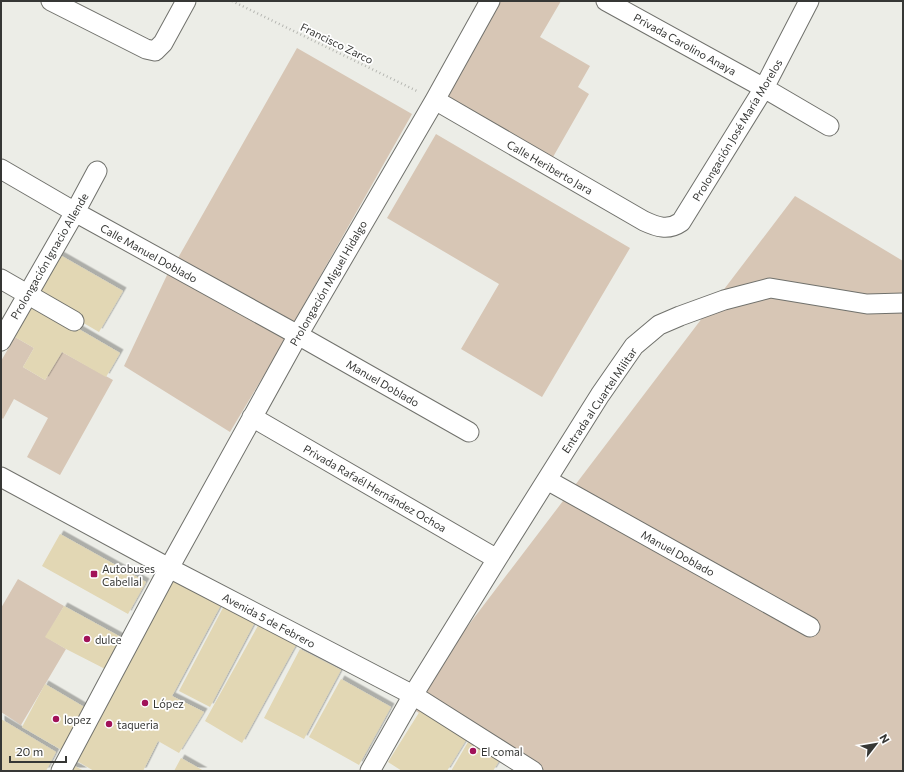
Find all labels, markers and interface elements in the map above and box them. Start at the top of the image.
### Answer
street label: Privada Carolino Anaya [631,10,739,78]
street label: Francisco Zarco [299,20,376,66]
street label: Prolongación José María Morelos [689,57,786,204]
street label: Calle Heriberto Jara [504,137,595,198]
street label: Prolongación Ignacio Allende [7,190,91,321]
street label: Prolongación Miguel Hidalgo [287,218,370,348]
street label: Calle Manuel Doblado [98,221,200,285]
street label: Entrada al Cuartel Militar [559,344,640,455]
street label: Manuel Doblado [344,357,422,409]
street label: Privada Rafaél Hernández Ochoa [301,442,449,534]
street label: Manuel Doblado [639,527,717,579]
place label: Autobuses Cabellal [102,562,155,588]
marker: Autobuses Cabellal [89,569,99,579]
street label: Avenida 5 de Febrero [220,590,318,650]
place label: dulce [95,633,122,646]
marker: dulce [82,634,92,644]
place label: López [153,697,184,710]
marker: López [140,698,150,708]
place label: lopez [64,713,92,726]
marker: lopez [51,714,61,724]
place label: taqueria [117,718,159,731]
marker: taqueria [104,719,114,729]
north arrow [856,724,896,764]
text: N [877,732,893,745]
scale bar [10,738,66,764]
text: 20 m [16,744,43,758]
place label: El comal [481,745,523,758]
marker: El comal [468,746,478,756]

